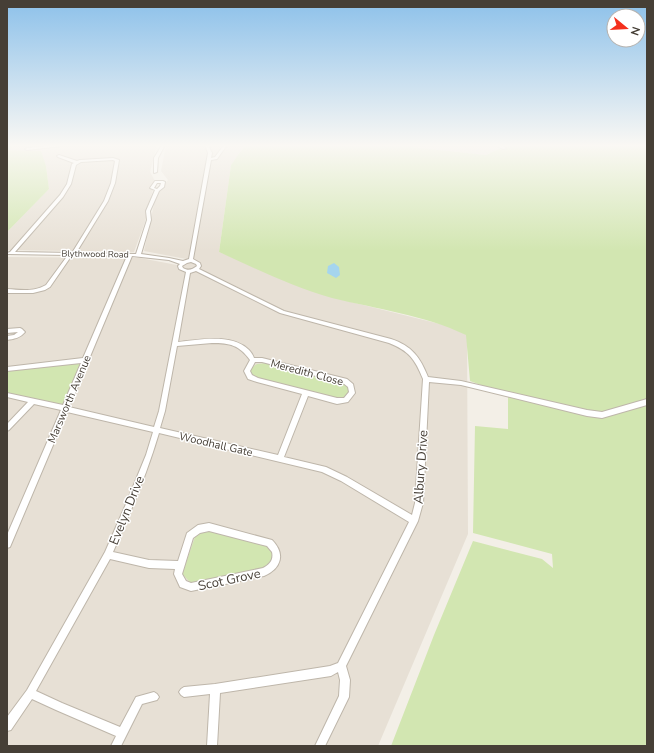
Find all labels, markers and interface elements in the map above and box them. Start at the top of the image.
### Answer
north arrow [606,8,646,48]
text: N [627,25,643,37]
street label: Blythwood Road [61,247,129,261]
street label: Marsworth Avenue [44,353,95,445]
street label: Meredith Close [269,356,345,389]
street label: Woodhall Gate [178,429,254,460]
street label: Albury Drive [409,429,433,505]
street label: Evelyn Drive [105,473,149,548]
street label: Scot Grove [196,565,262,595]

